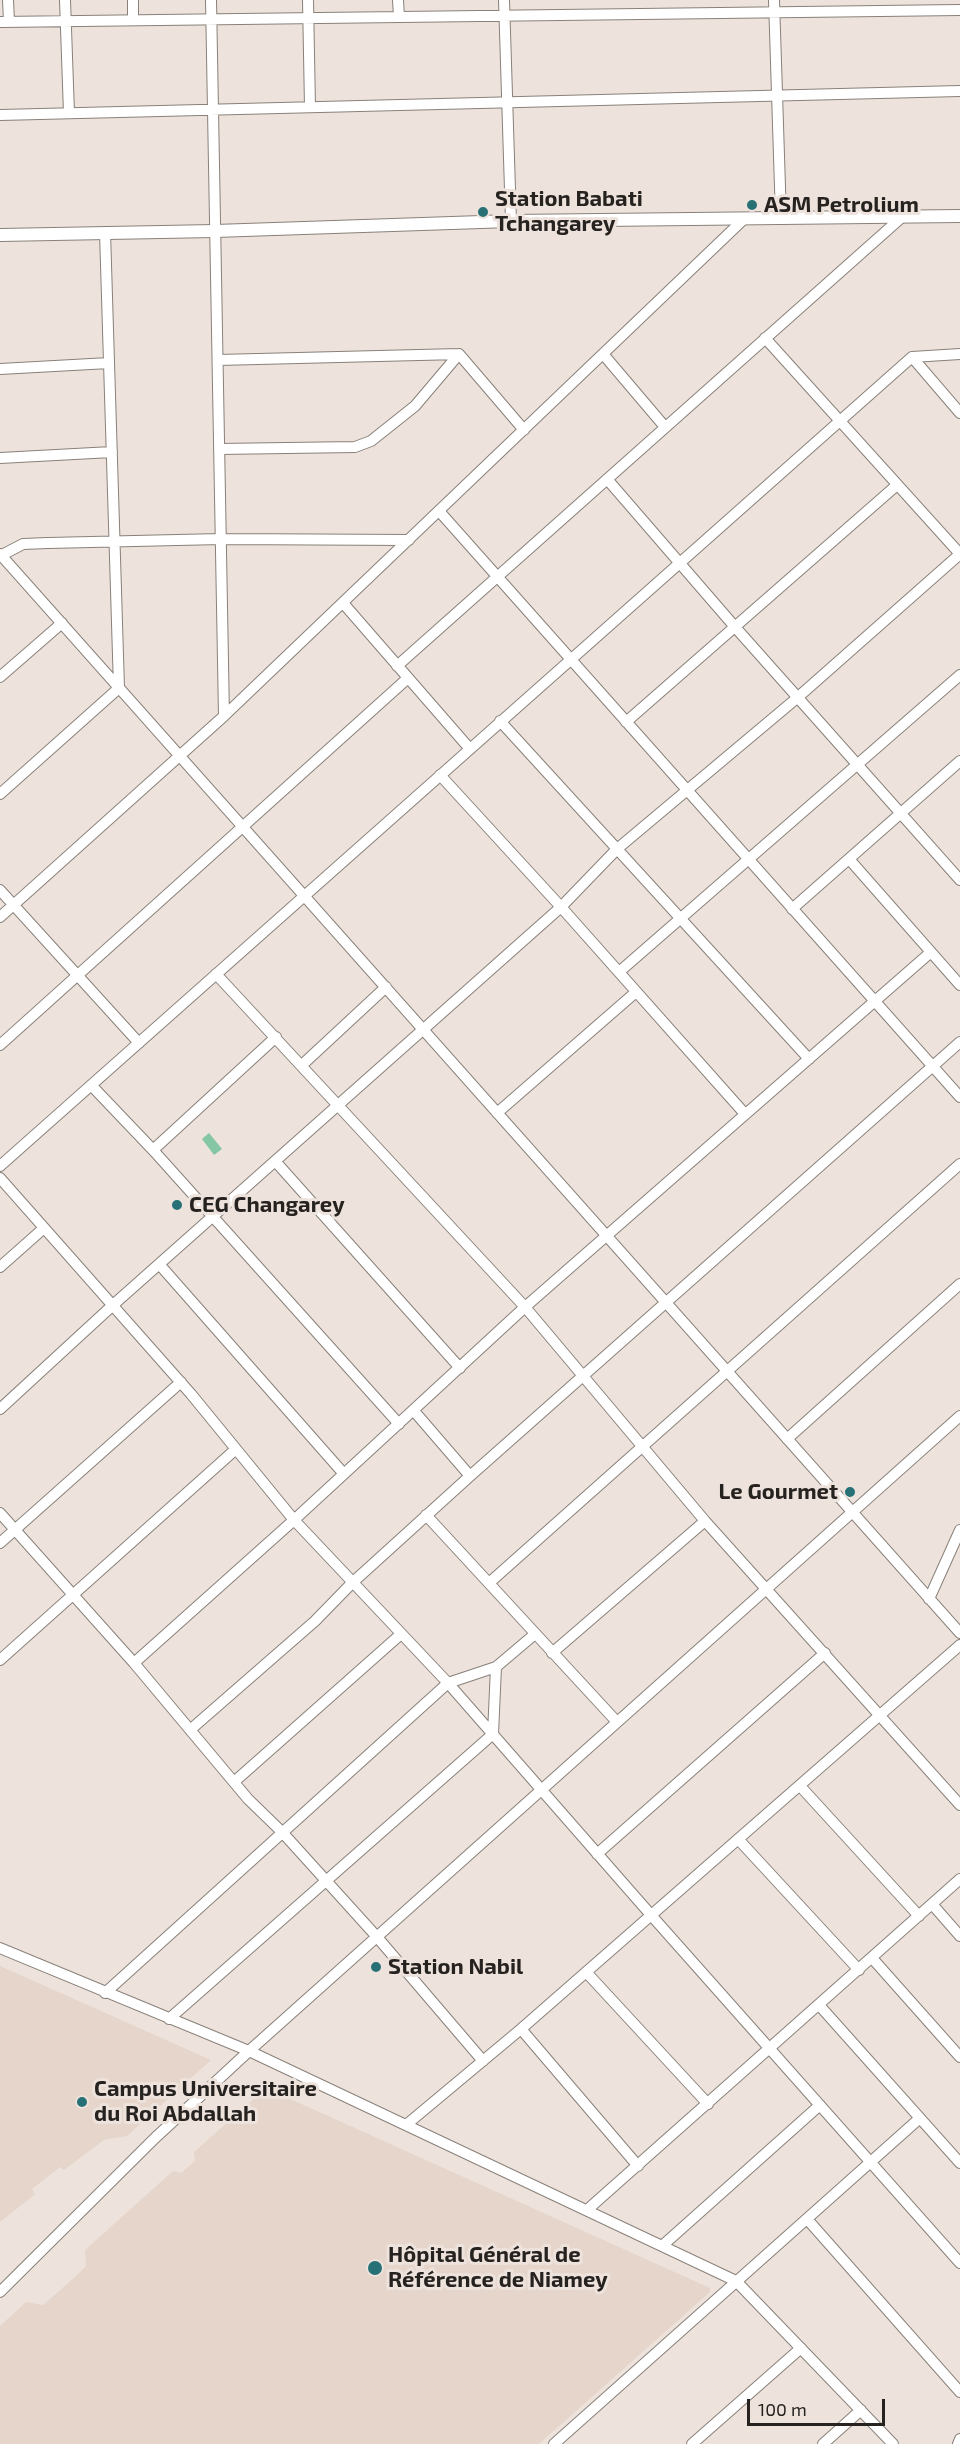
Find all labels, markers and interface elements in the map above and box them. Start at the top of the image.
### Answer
place label: Station Babati Tchangarey [495,186,643,237]
place label: ASM Petrolium [764,192,919,218]
marker: ASM Petrolium [745,198,759,212]
marker: Station Babati Tchangarey [476,205,490,219]
place label: CEG Changarey [189,1192,345,1218]
marker: CEG Changarey [170,1198,184,1212]
place label: Le Gourmet [719,1479,838,1505]
marker: Le Gourmet [843,1485,857,1499]
place label: Station Nabil [388,1954,523,1980]
marker: Station Nabil [369,1960,383,1974]
place label: Campus Universitaire du Roi Abdallah [94,2076,317,2128]
marker: Campus Universitaire du Roi Abdallah [75,2095,89,2109]
place label: Hôpital Général de Référence de Niamey [388,2242,608,2294]
marker: Hôpital Général de Référence de Niamey [366,2259,384,2277]
scale bar [750,2387,888,2425]
text: 100 m [758,2398,807,2420]

